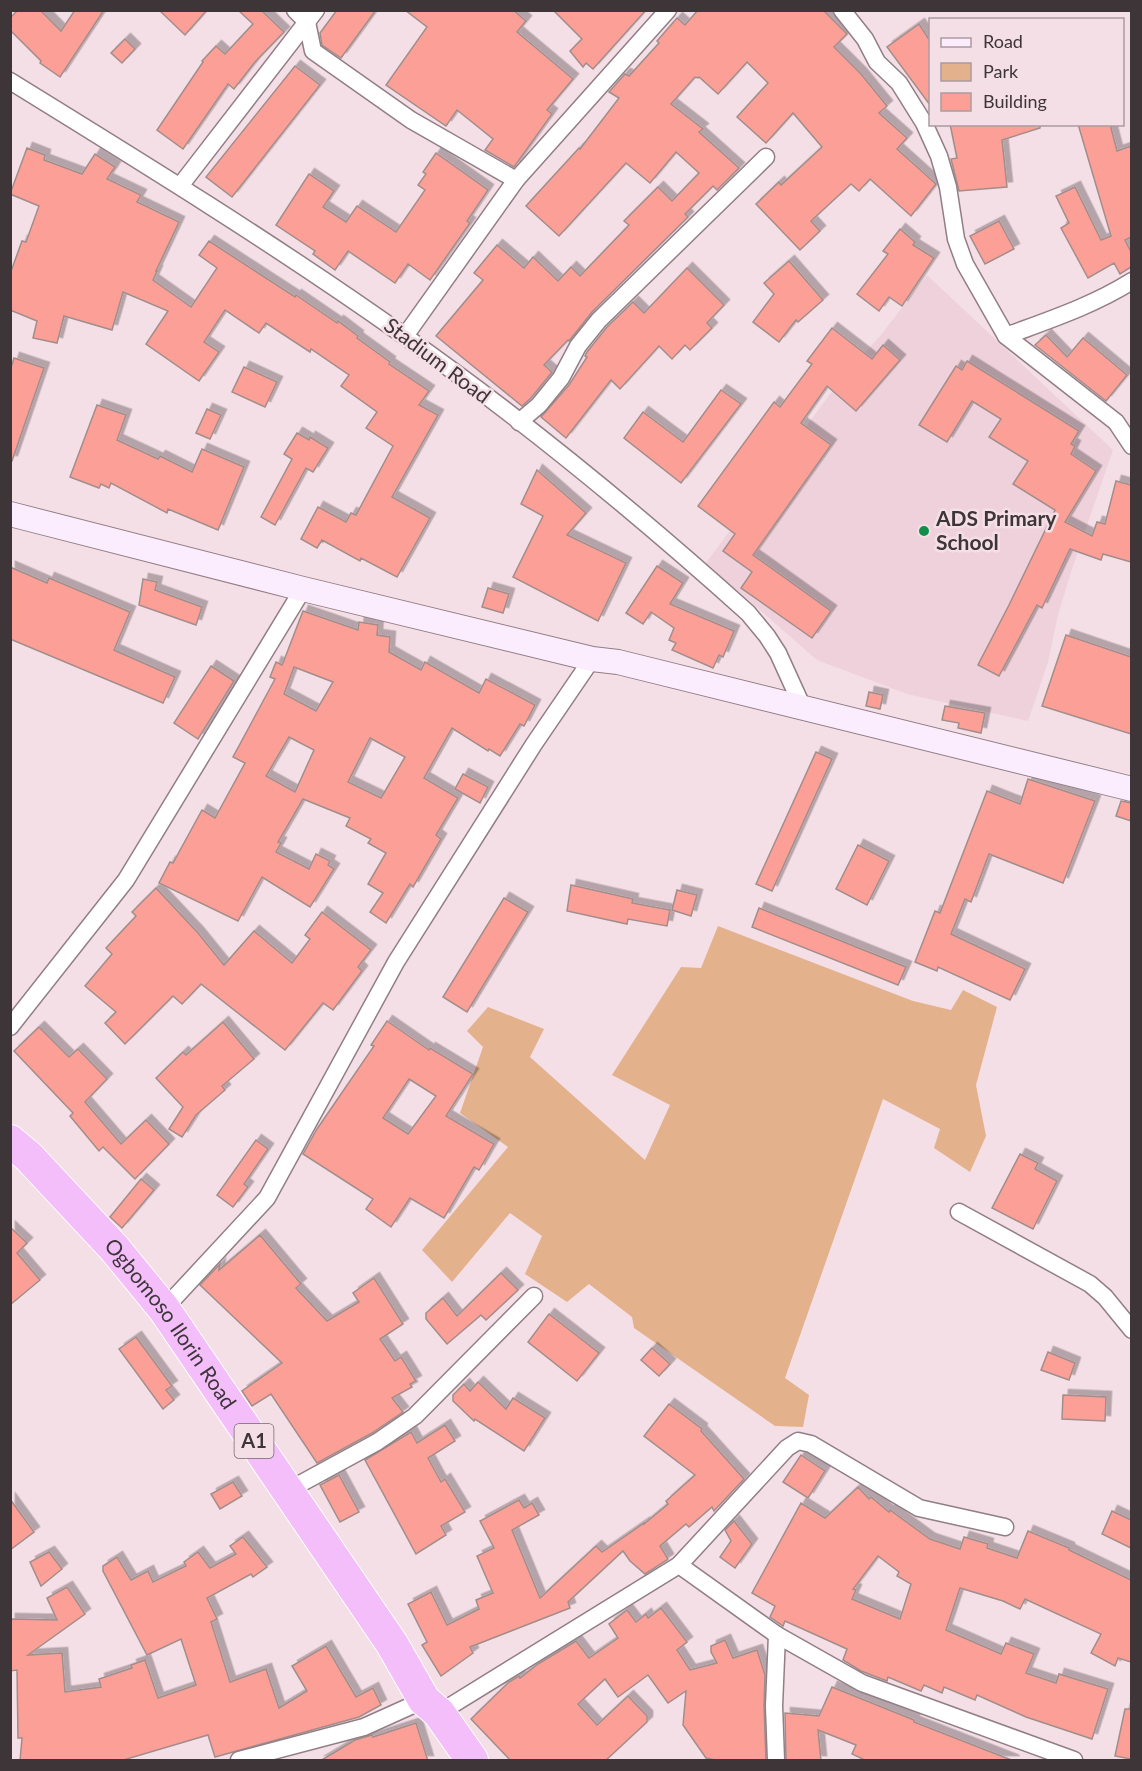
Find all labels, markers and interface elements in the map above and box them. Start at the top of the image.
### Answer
legend [929,18,1124,126]
text: Road [983,30,1023,52]
text: Park [983,60,1019,82]
text: Building [983,90,1047,112]
street label: Stadium Road [380,312,496,408]
place label: ADS Primary School [935,505,1057,554]
marker: ADS Primary School [917,524,931,538]
street label: Ogbomoso Ilorin Road [100,1233,242,1413]
road number: A1 [234,1424,274,1458]

